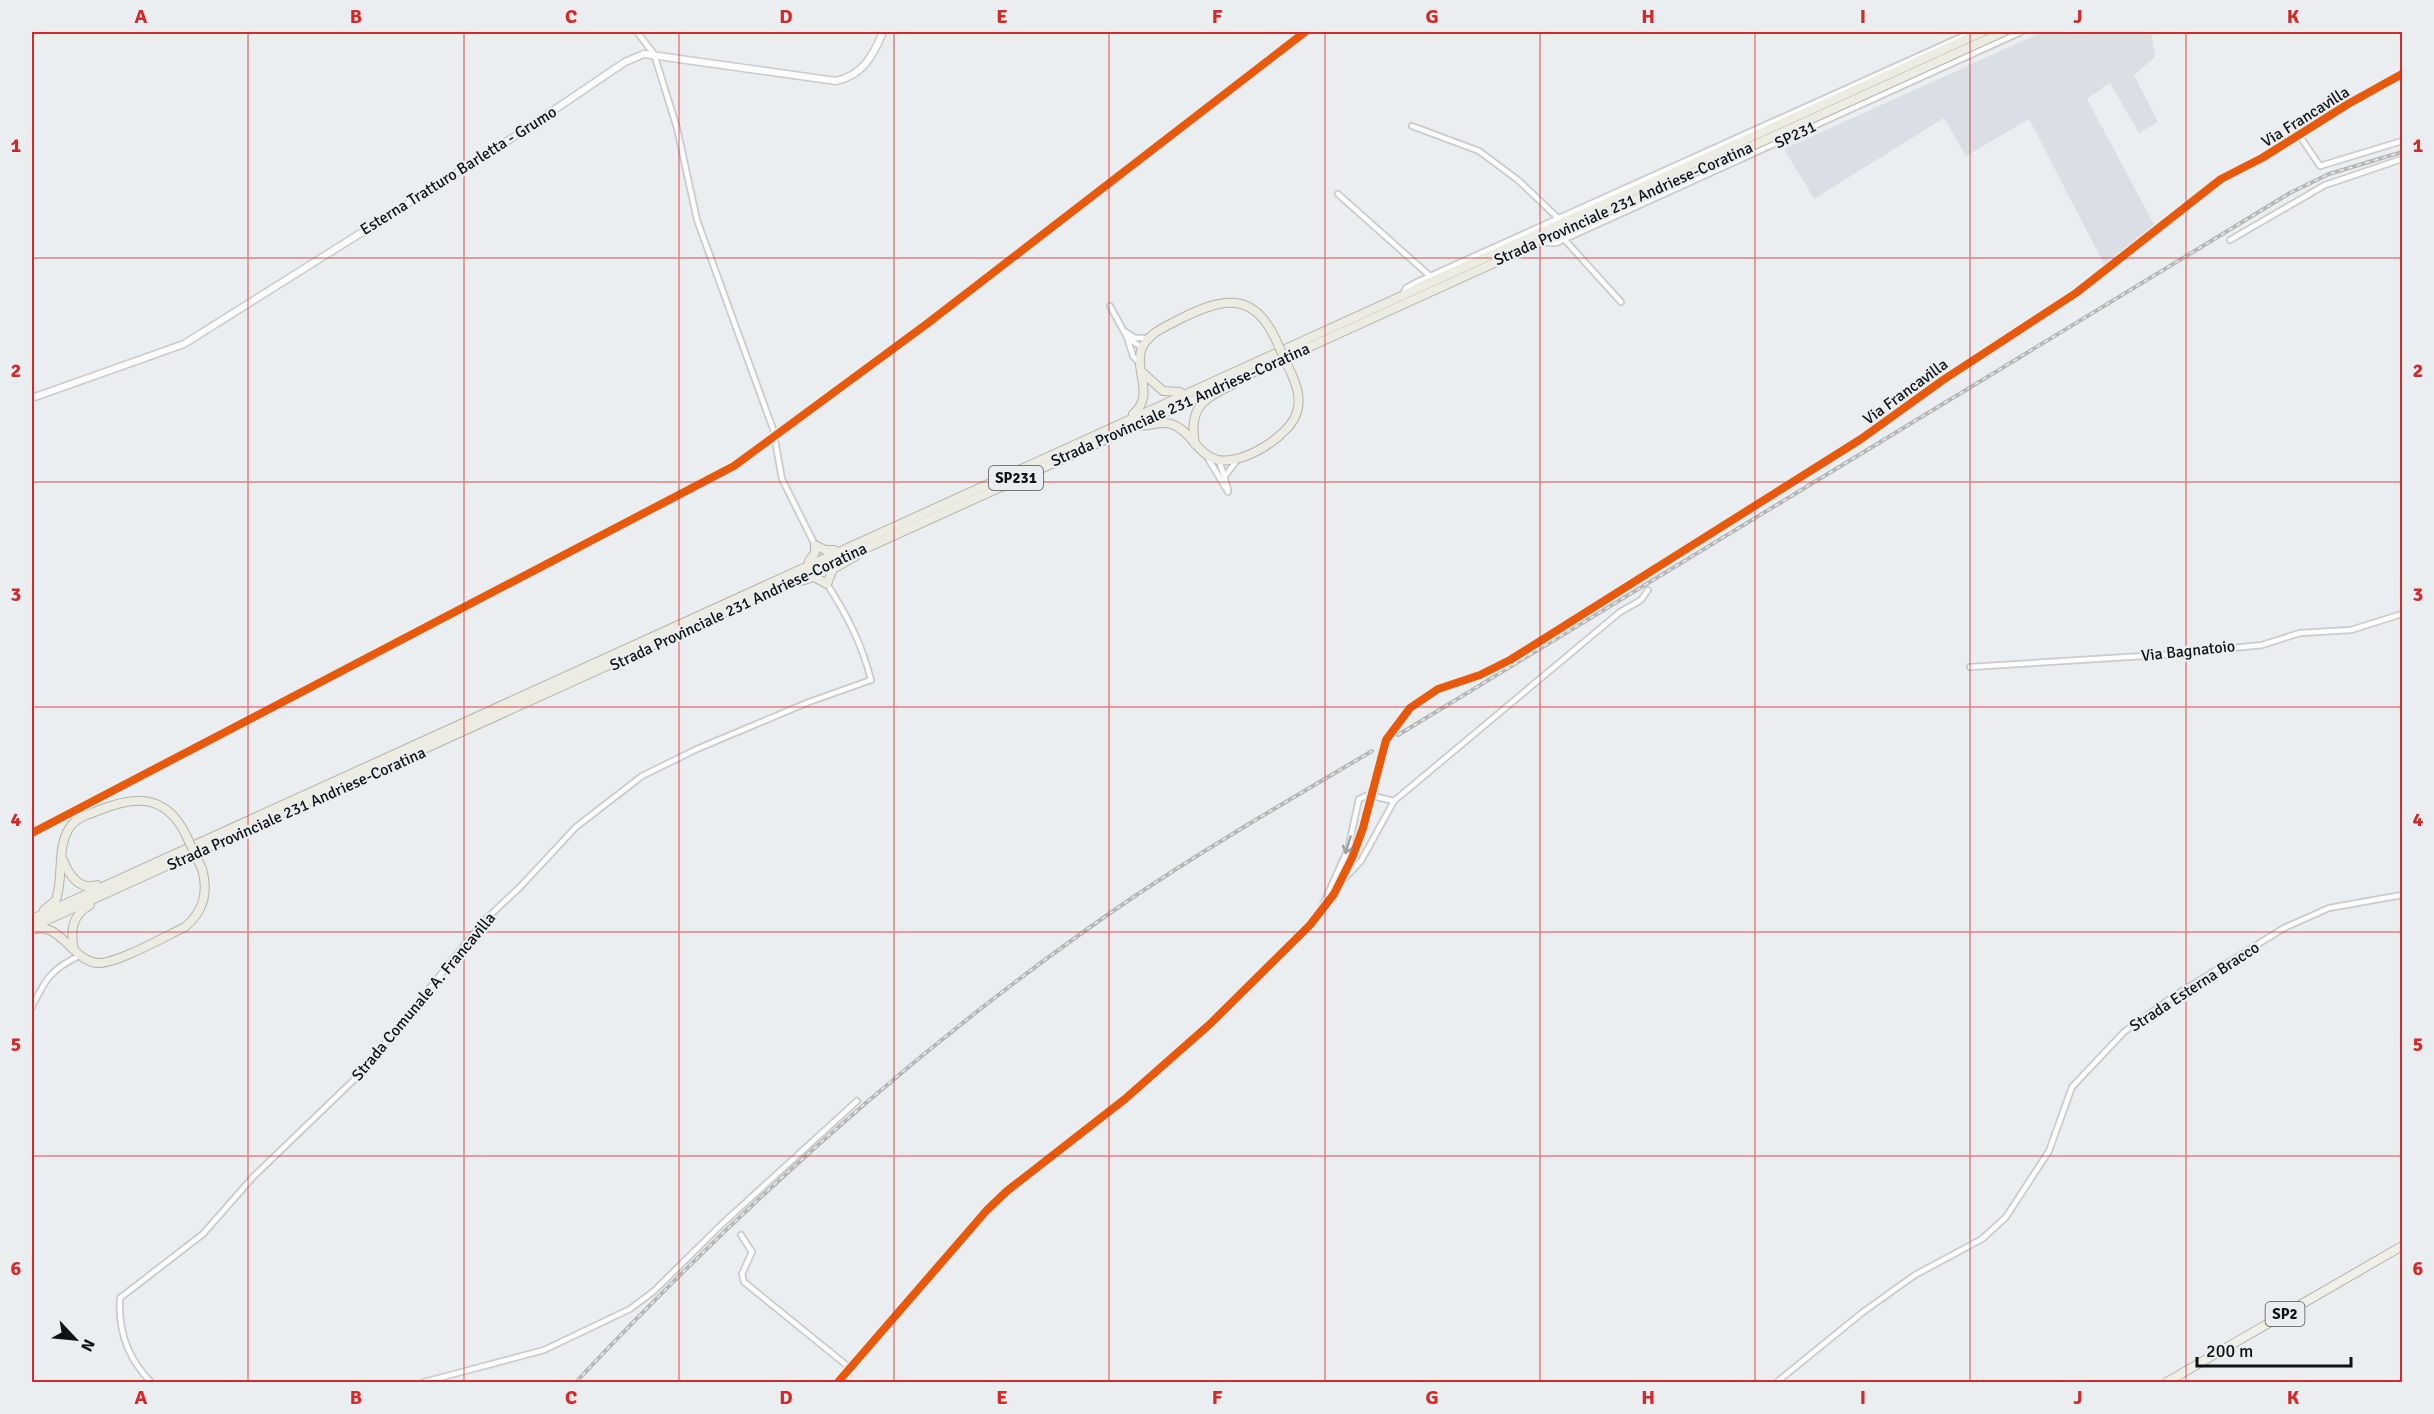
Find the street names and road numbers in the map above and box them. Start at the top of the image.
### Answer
street label: Via Francavilla [2258,82,2353,152]
street label: Esterna Tratturo Barletta - Grumo [357,102,561,240]
street label: SP231 [1771,117,1820,153]
street label: Strada Provinciale 231 Andriese-Coratina [1491,138,1756,270]
street label: Strada Provinciale 231 Andriese-Coratina [1048,339,1313,471]
street label: Via Francavilla [1859,354,1952,429]
road number: SP231 [989,466,1043,490]
street label: Strada Provinciale 231 Andriese-Coratina [607,538,870,675]
street label: Via Bagnatoio [2140,636,2236,666]
street label: Strada Provinciale 231 Andriese-Coratina [164,743,429,875]
street label: Strada Comunale A. Francavilla [347,908,500,1085]
street label: Strada Esterna Bracco [2126,937,2263,1036]
road number: SP2 [2266,1302,2304,1326]

